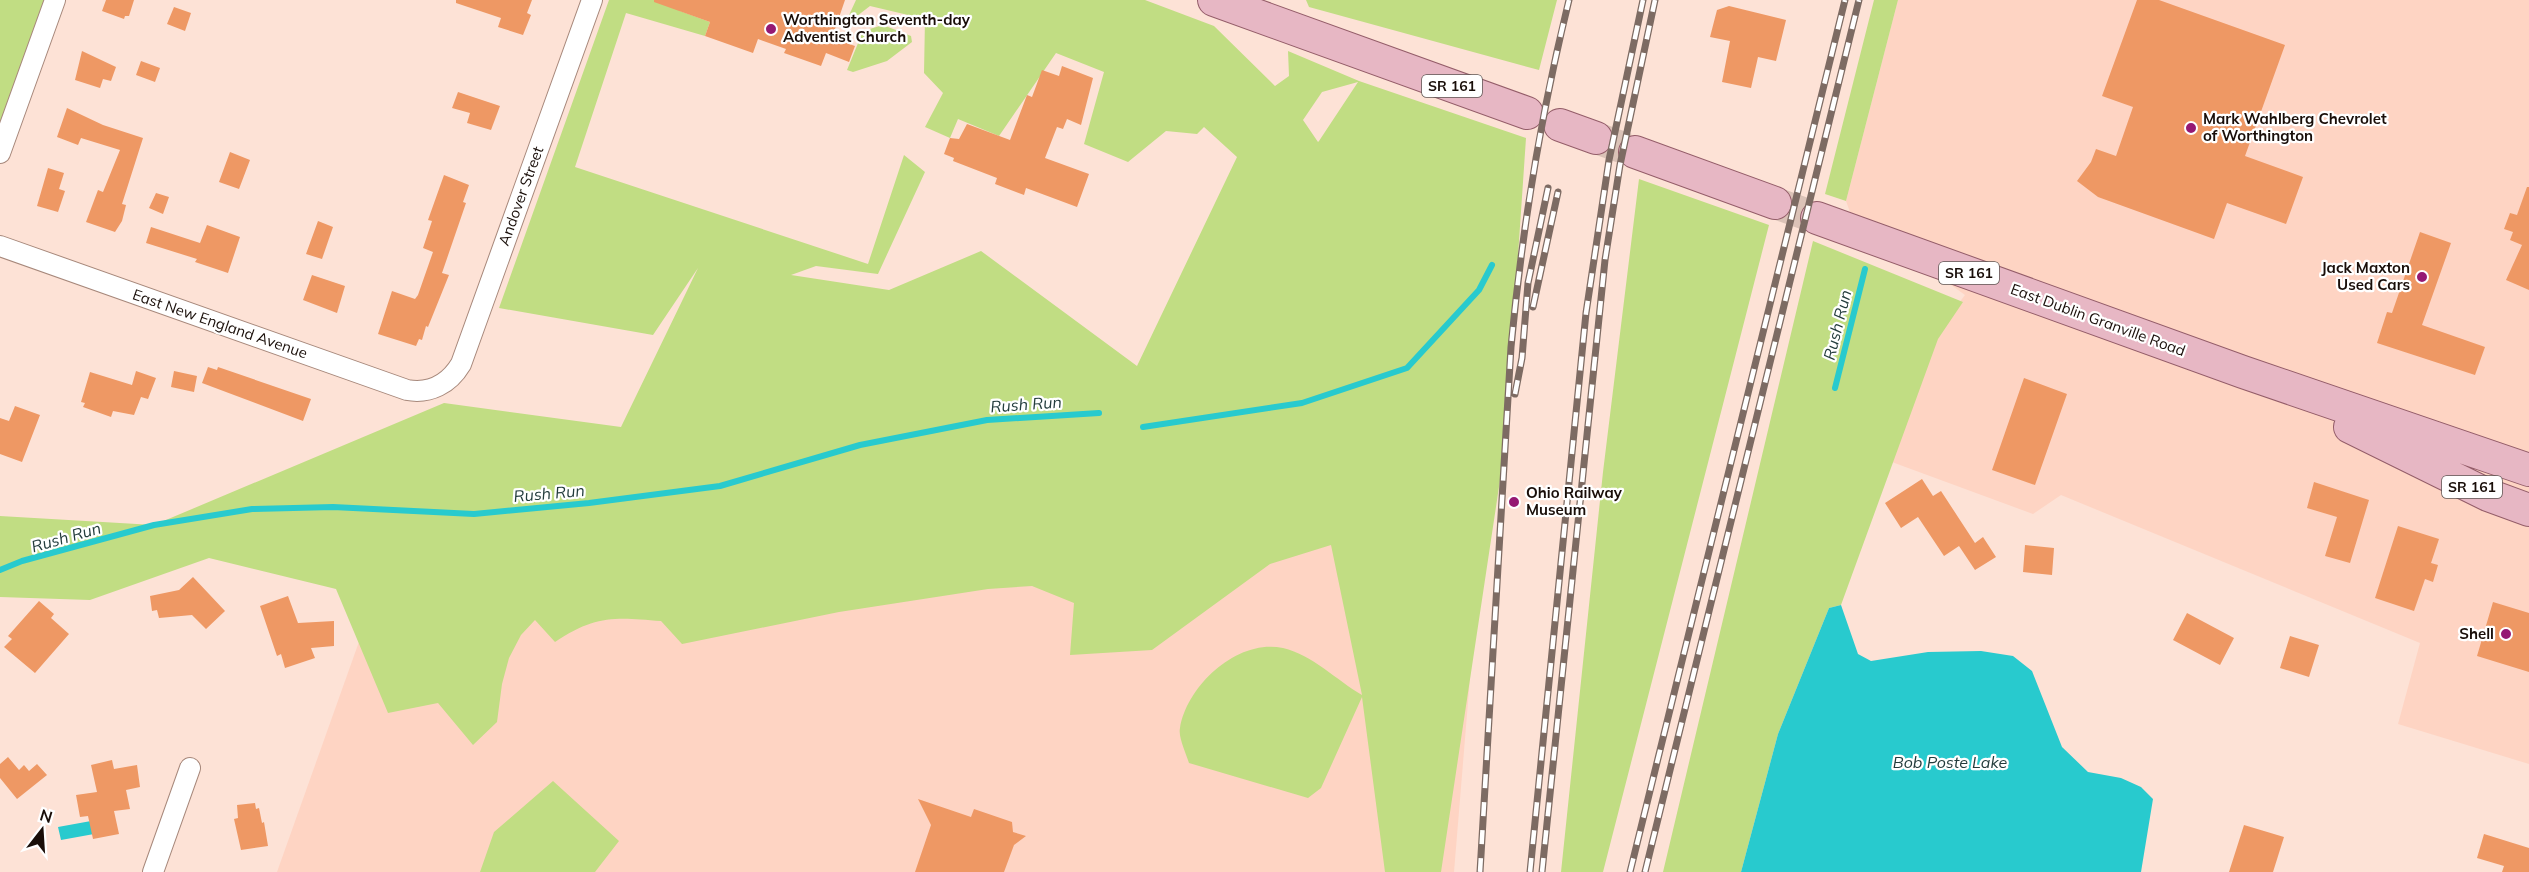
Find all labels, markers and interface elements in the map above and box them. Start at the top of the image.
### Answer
place label: Worthington Seventh-day Adventist Church [783,10,971,46]
marker: Worthington Seventh-day Adventist Church [764,22,778,36]
road number: SR 161 [1422,75,1482,97]
place label: Mark Wahlberg Chevrolet of Worthington [2203,109,2387,145]
marker: Mark Wahlberg Chevrolet of Worthington [2184,121,2198,135]
street label: Andover Street [494,144,547,248]
place label: Jack Maxton Used Cars [2321,258,2410,294]
road number: SR 161 [1939,262,1999,284]
marker: Jack Maxton Used Cars [2415,270,2429,284]
street label: East Dublin Granville Road [2008,279,2188,360]
street label: East New England Avenue [130,285,310,362]
water label: Rush Run [1819,288,1855,362]
water label: Rush Run [990,392,1062,416]
road number: SR 161 [2442,476,2502,498]
water label: Rush Run [513,480,585,506]
place label: Ohio Railway Museum [1526,483,1623,519]
marker: Ohio Railway Museum [1507,495,1521,509]
water label: Rush Run [29,518,103,556]
place label: Shell [2459,624,2494,643]
marker: Shell [2499,627,2513,641]
water label: Bob Poste Lake [1893,752,2007,772]
north arrow [12,800,72,860]
text: N [38,804,55,827]

